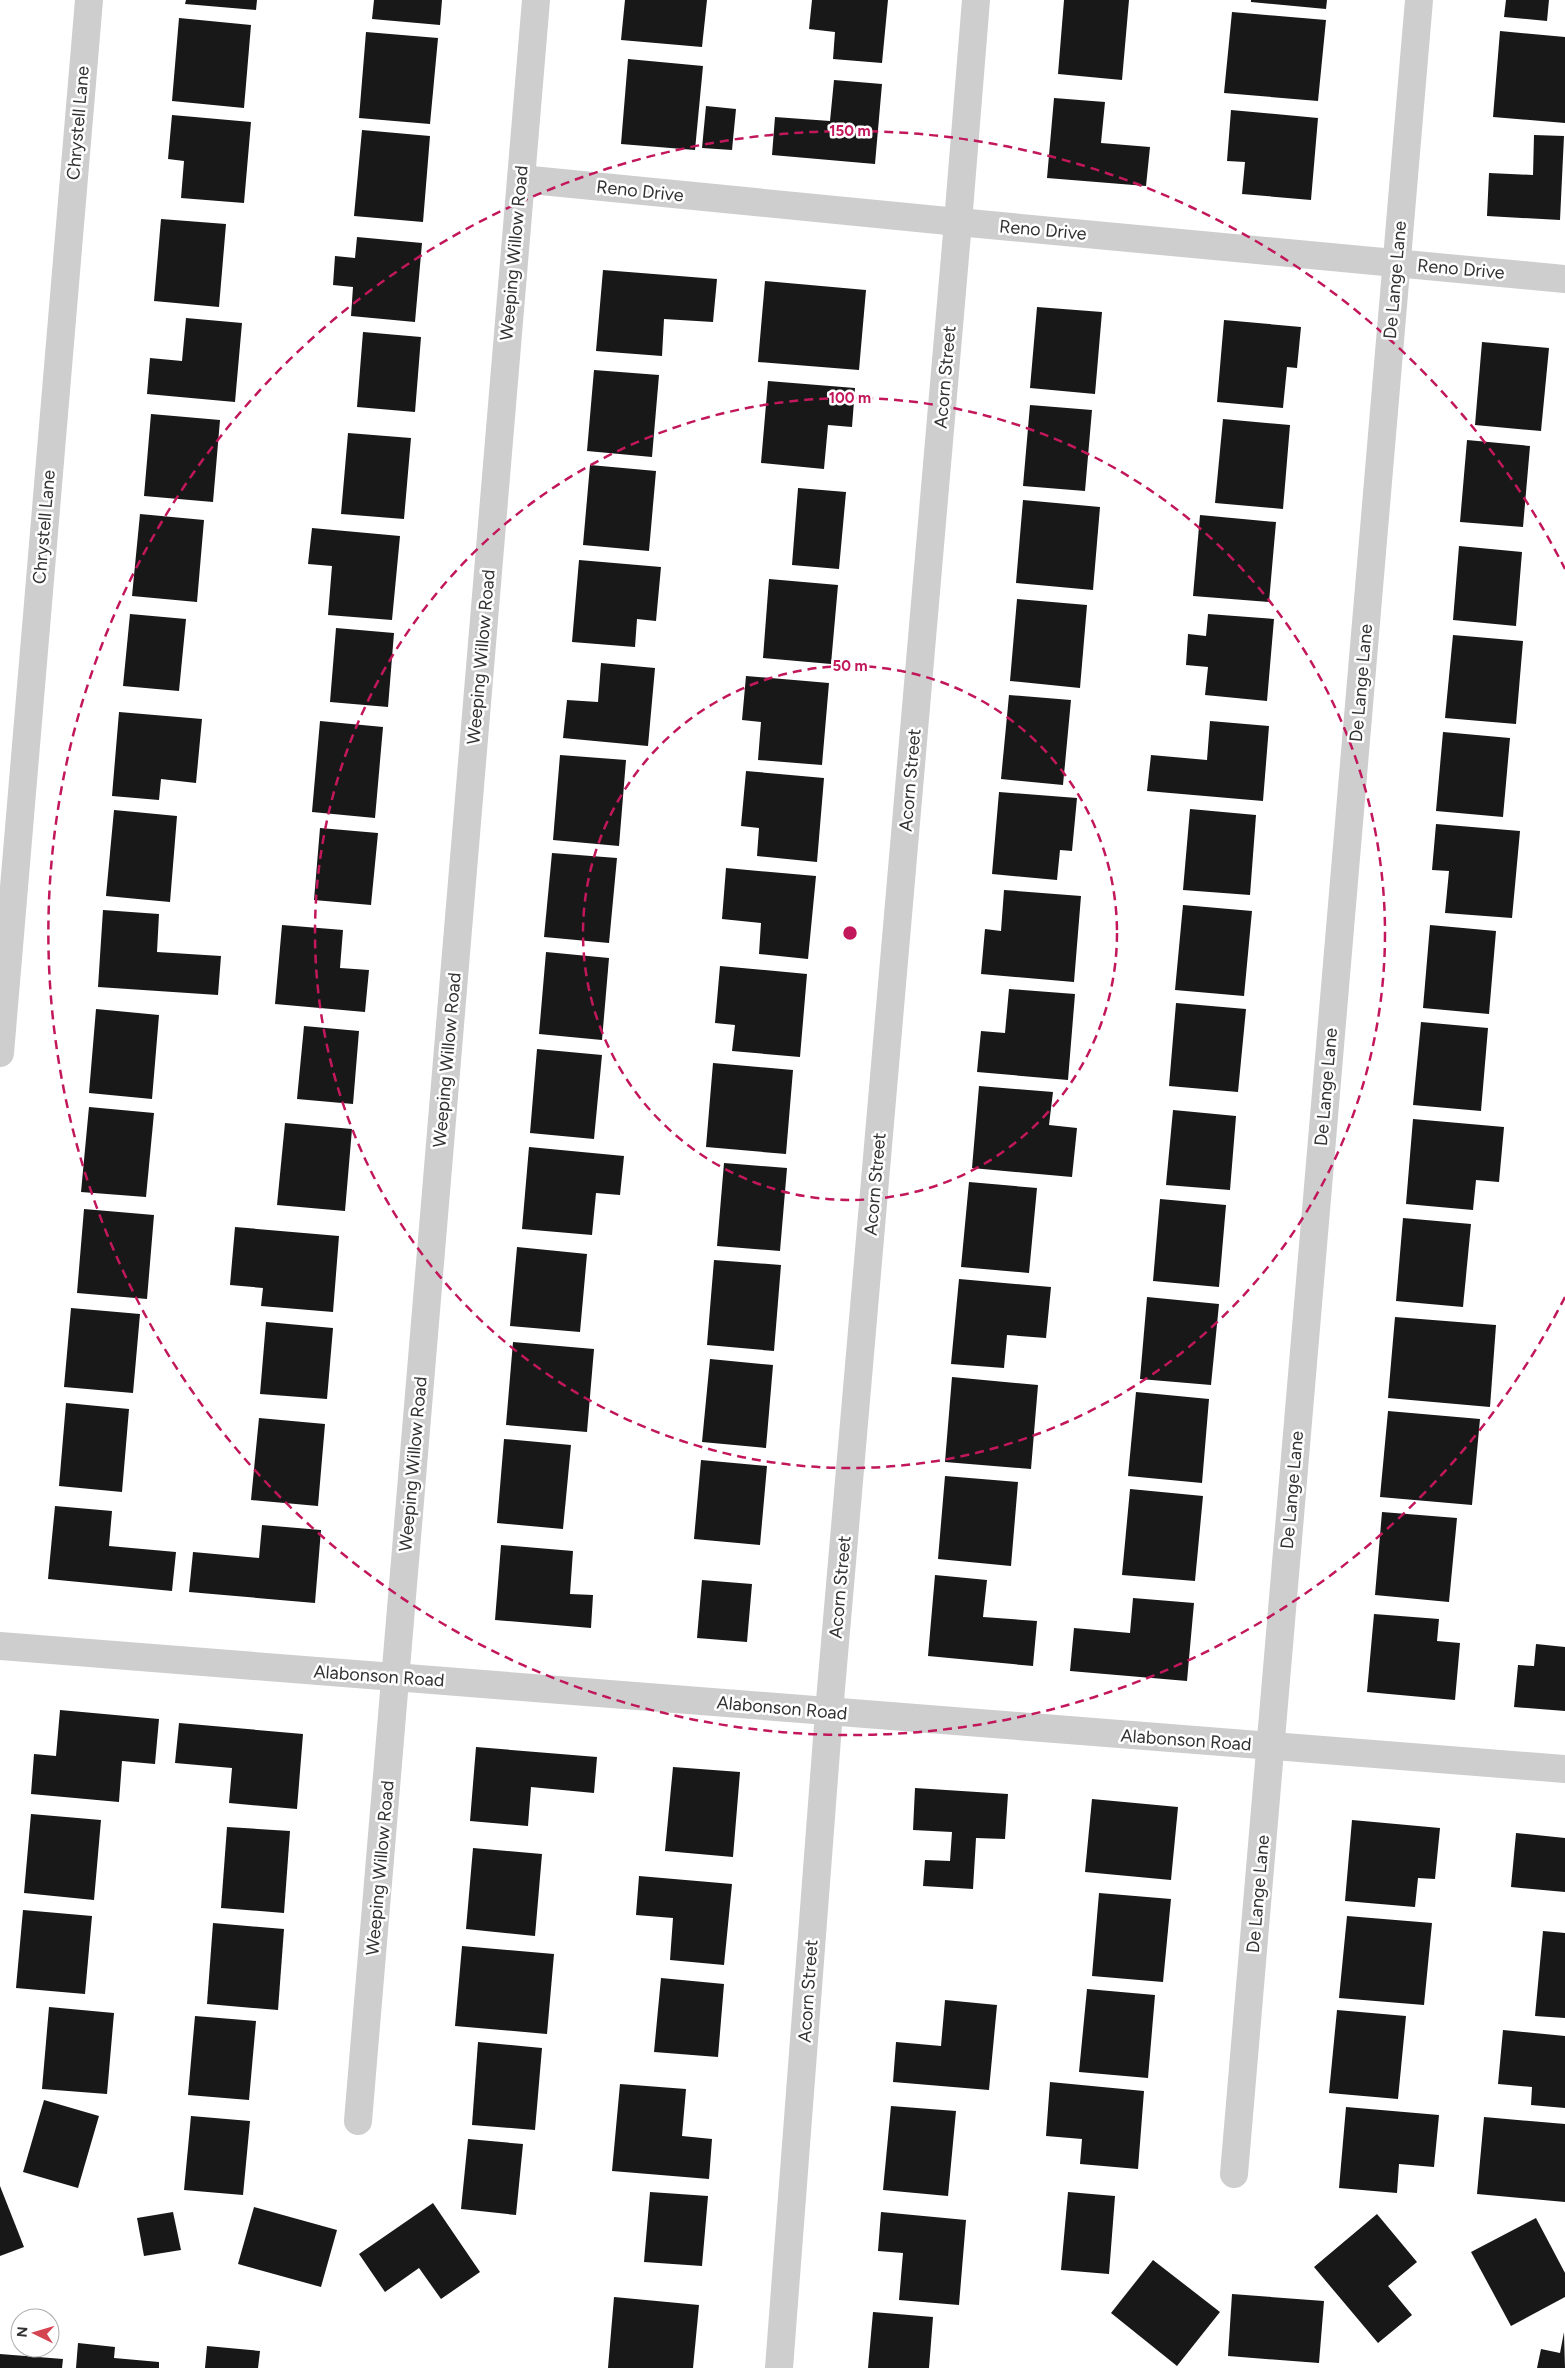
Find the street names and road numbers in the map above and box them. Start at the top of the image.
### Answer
street label: Chrystell Lane [62,65,94,181]
street label: Weeping Willow Road [495,165,533,341]
street label: Reno Drive [595,175,685,207]
street label: Reno Drive [998,215,1088,245]
street label: De Lange Lane [1379,220,1411,340]
street label: Reno Drive [1416,254,1506,284]
street label: Acorn Street [930,324,960,429]
street label: Chrystell Lane [28,469,60,585]
street label: Weeping Willow Road [462,569,500,745]
street label: De Lange Lane [1345,623,1377,743]
street label: Acorn Street [895,727,925,832]
street label: Weeping Willow Road [428,972,466,1148]
street label: De Lange Lane [1310,1027,1342,1147]
street label: Acorn Street [860,1131,890,1236]
street label: Weeping Willow Road [394,1376,432,1552]
street label: De Lange Lane [1276,1430,1308,1550]
street label: Acorn Street [825,1534,855,1639]
street label: Alabonson Road [313,1660,445,1692]
street label: Alabonson Road [716,1691,848,1725]
street label: Alabonson Road [1120,1724,1252,1756]
street label: Weeping Willow Road [361,1780,399,1956]
street label: De Lange Lane [1242,1834,1274,1954]
street label: Acorn Street [793,1939,823,2043]

